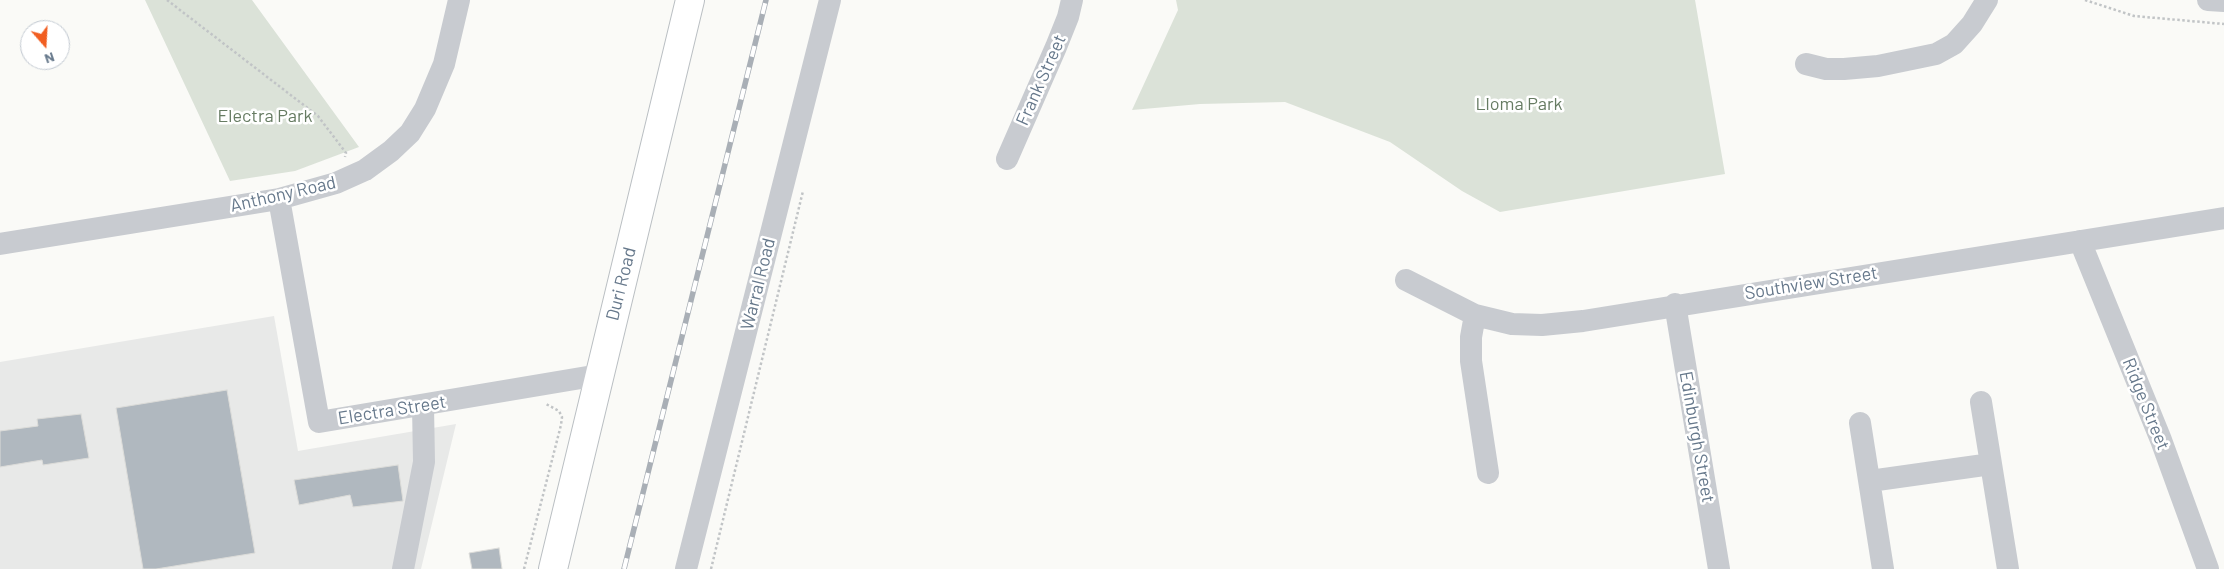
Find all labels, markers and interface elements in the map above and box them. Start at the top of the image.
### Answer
north arrow [20,20,70,70]
street label: Frank Street [1011,31,1071,129]
text: N [43,49,57,68]
park label: Lloma Park [1475,93,1563,115]
park label: Electra Park [217,105,313,127]
street label: Anthony Road [228,171,338,217]
street label: Warral Road [736,236,780,332]
street label: Duri Road [601,245,641,323]
street label: Southview Street [1743,262,1879,304]
street label: Ridge Street [2118,355,2174,453]
street label: Edinburgh Street [1675,370,1719,504]
street label: Electra Street [336,391,448,429]

